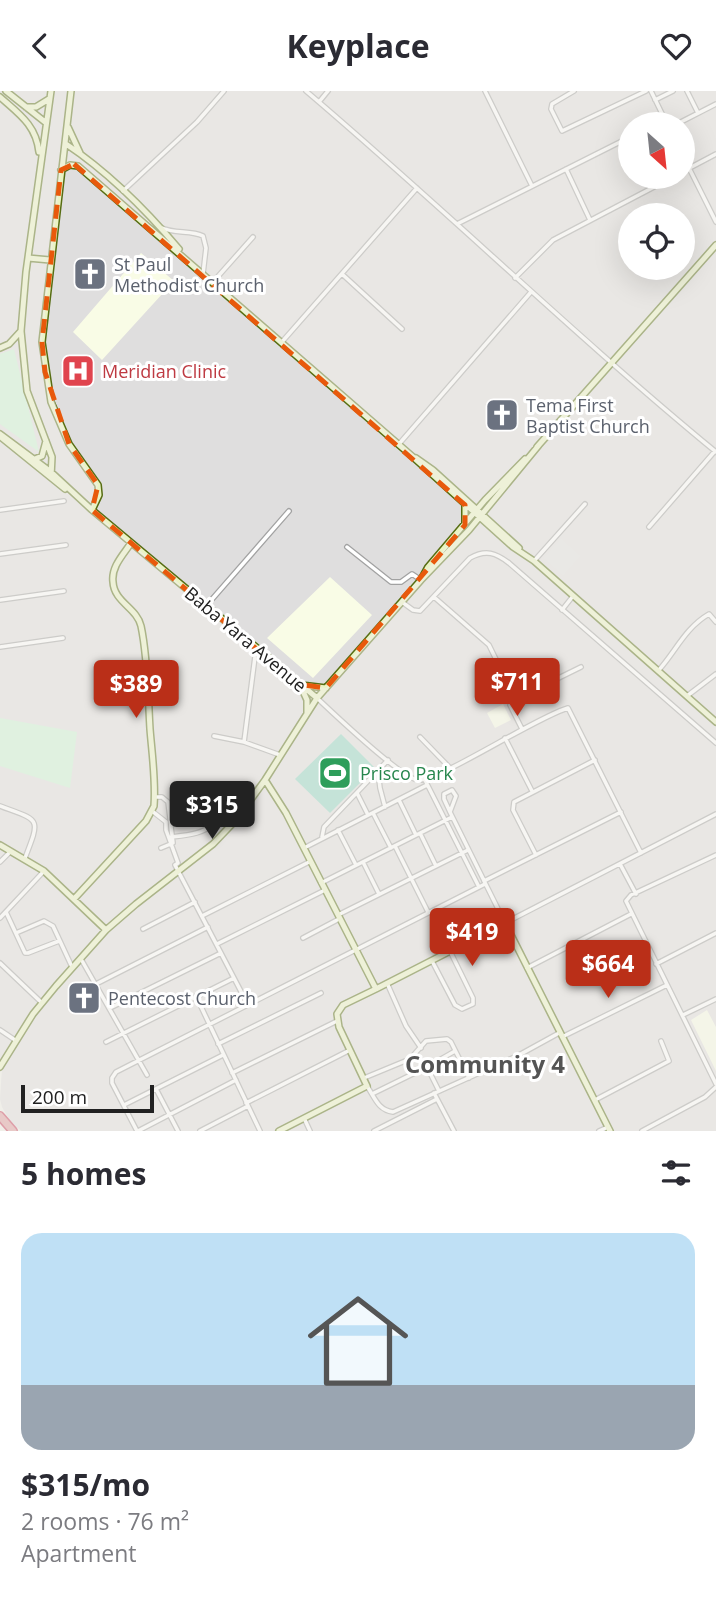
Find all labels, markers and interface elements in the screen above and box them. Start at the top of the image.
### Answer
text: Keyplace [286,24,430,67]
icon: back [21,27,59,65]
icon: heart [657,27,695,65]
north arrow [618,112,695,189]
map controls [618,112,695,280]
button: locate [618,203,695,280]
place label: St Paul Methodist Church [114,252,264,297]
church icon: St Paul Methodist Church [71,255,109,293]
hospital icon: Meridian Clinic [59,352,97,390]
place label: Meridian Clinic [102,359,226,383]
place label: Tema First Baptist Church [526,393,650,438]
church icon: Tema First Baptist Church [483,396,521,434]
street label: Baba Yara Avenue [180,581,312,697]
pin: $711 [476,659,558,718]
pin: $389 [95,661,177,720]
text: $711 [491,665,543,697]
text: $389 [110,667,162,699]
sports icon: Prisco Park [316,754,354,792]
place label: Prisco Park [360,761,454,785]
pin: $315 [171,781,253,841]
text: $315 [186,788,238,820]
pin: $419 [431,909,513,968]
text: $419 [446,915,498,947]
pin: $664 [567,941,649,1000]
text: $664 [582,947,634,979]
church icon: Pentecost Church [65,979,103,1017]
place label: Pentecost Church [108,986,256,1010]
district label: Community 4 [405,1047,565,1080]
scale bar [21,1082,154,1114]
text: 200 m [32,1084,87,1110]
text: 5 homes [21,1153,146,1194]
icon: filters [657,1154,695,1192]
icon: home [295,1278,421,1404]
text: $315/mo [21,1464,150,1505]
text: 2 rooms · 76 m² [21,1505,189,1537]
text: Apartment [21,1537,137,1569]

